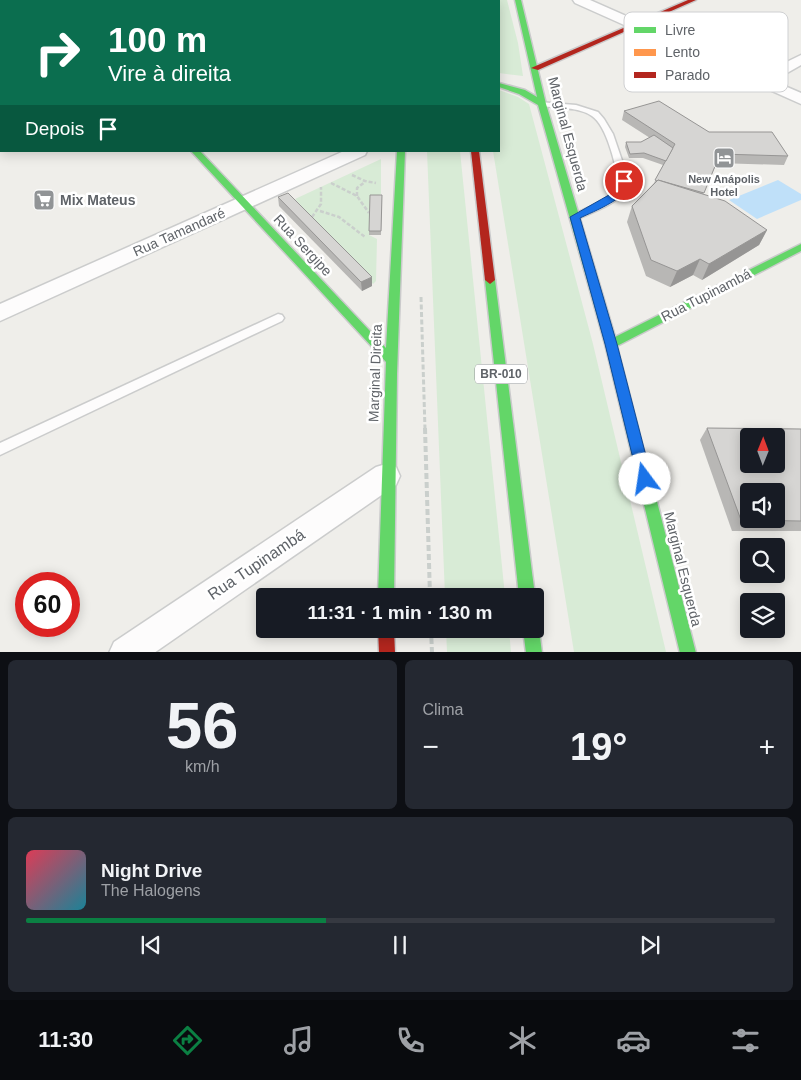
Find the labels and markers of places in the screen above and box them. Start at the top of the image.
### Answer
hotel icon: New Anápolis Hotel [712,146,736,170]
pin [603,160,645,202]
place label: New Anápolis Hotel [688,173,760,198]
supermarket icon: Mix Mateus [32,188,56,212]
place label: Mix Mateus [60,192,136,208]

